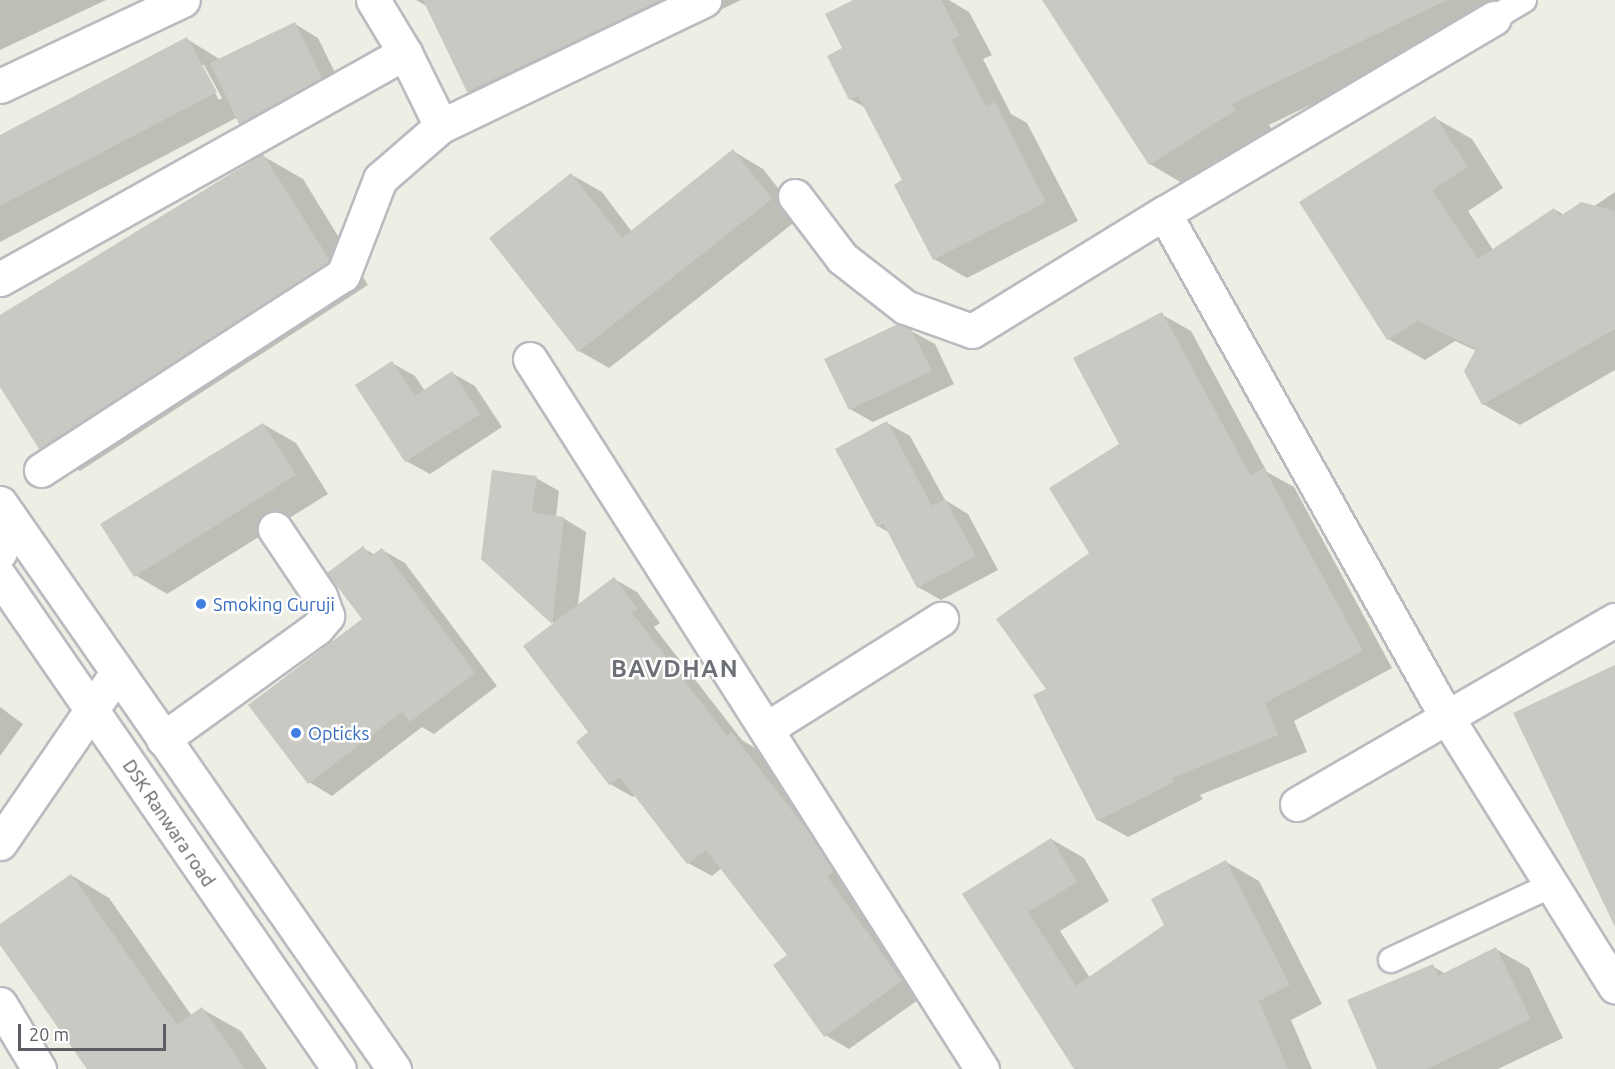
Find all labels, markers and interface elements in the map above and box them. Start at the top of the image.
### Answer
place label: Smoking Guruji [213,593,335,615]
marker: Smoking Guruji [194,597,208,611]
district label: BAVDHAN [611,655,739,683]
place label: Opticks [308,722,369,744]
marker: Opticks [289,726,303,740]
street label: DSK Ranwara road [119,755,219,891]
scale bar [21,1012,170,1050]
text: 20 m [29,1024,69,1044]

